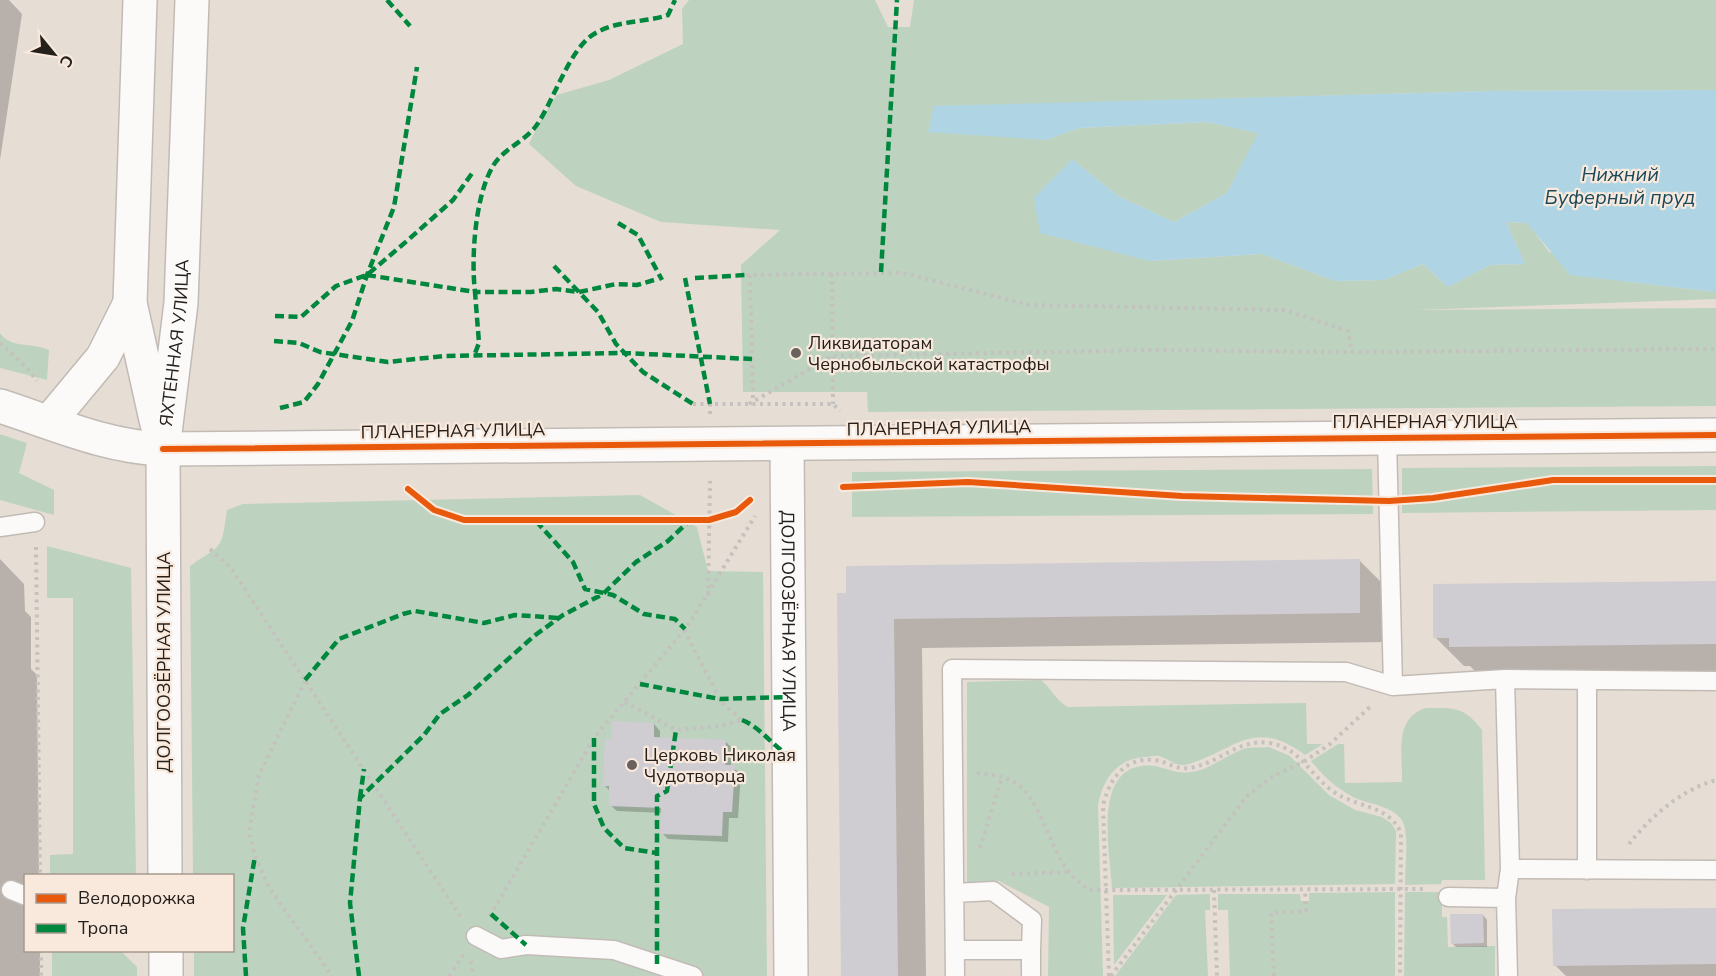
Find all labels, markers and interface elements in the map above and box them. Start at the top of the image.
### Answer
north arrow [24,24,84,84]
text: С [54,51,78,71]
water label: Нижний Буферный пруд [1545,161,1695,211]
street label: ЯХТЕННАЯ УЛИЦА [154,259,195,428]
place label: Ликвидаторам Чернобыльской катастрофы [808,331,1050,376]
marker: Ликвидаторам Чернобыльской катастрофы [789,346,803,360]
street label: ПЛАНЕРНАЯ УЛИЦА [1333,410,1517,434]
street label: ПЛАНЕРНАЯ УЛИЦА [846,414,1032,442]
street label: ПЛАНЕРНАЯ УЛИЦА [360,417,546,445]
street label: ДОЛГООЗЁРНАЯ УЛИЦА [775,510,801,732]
street label: ДОЛГООЗЁРНАЯ УЛИЦА [152,552,176,772]
place label: Церковь Николая Чудотворца [644,743,796,788]
marker: Церковь Николая Чудотворца [625,758,639,772]
legend [24,874,234,952]
text: Велодорожка [78,886,195,910]
text: Тропа [78,916,129,940]

